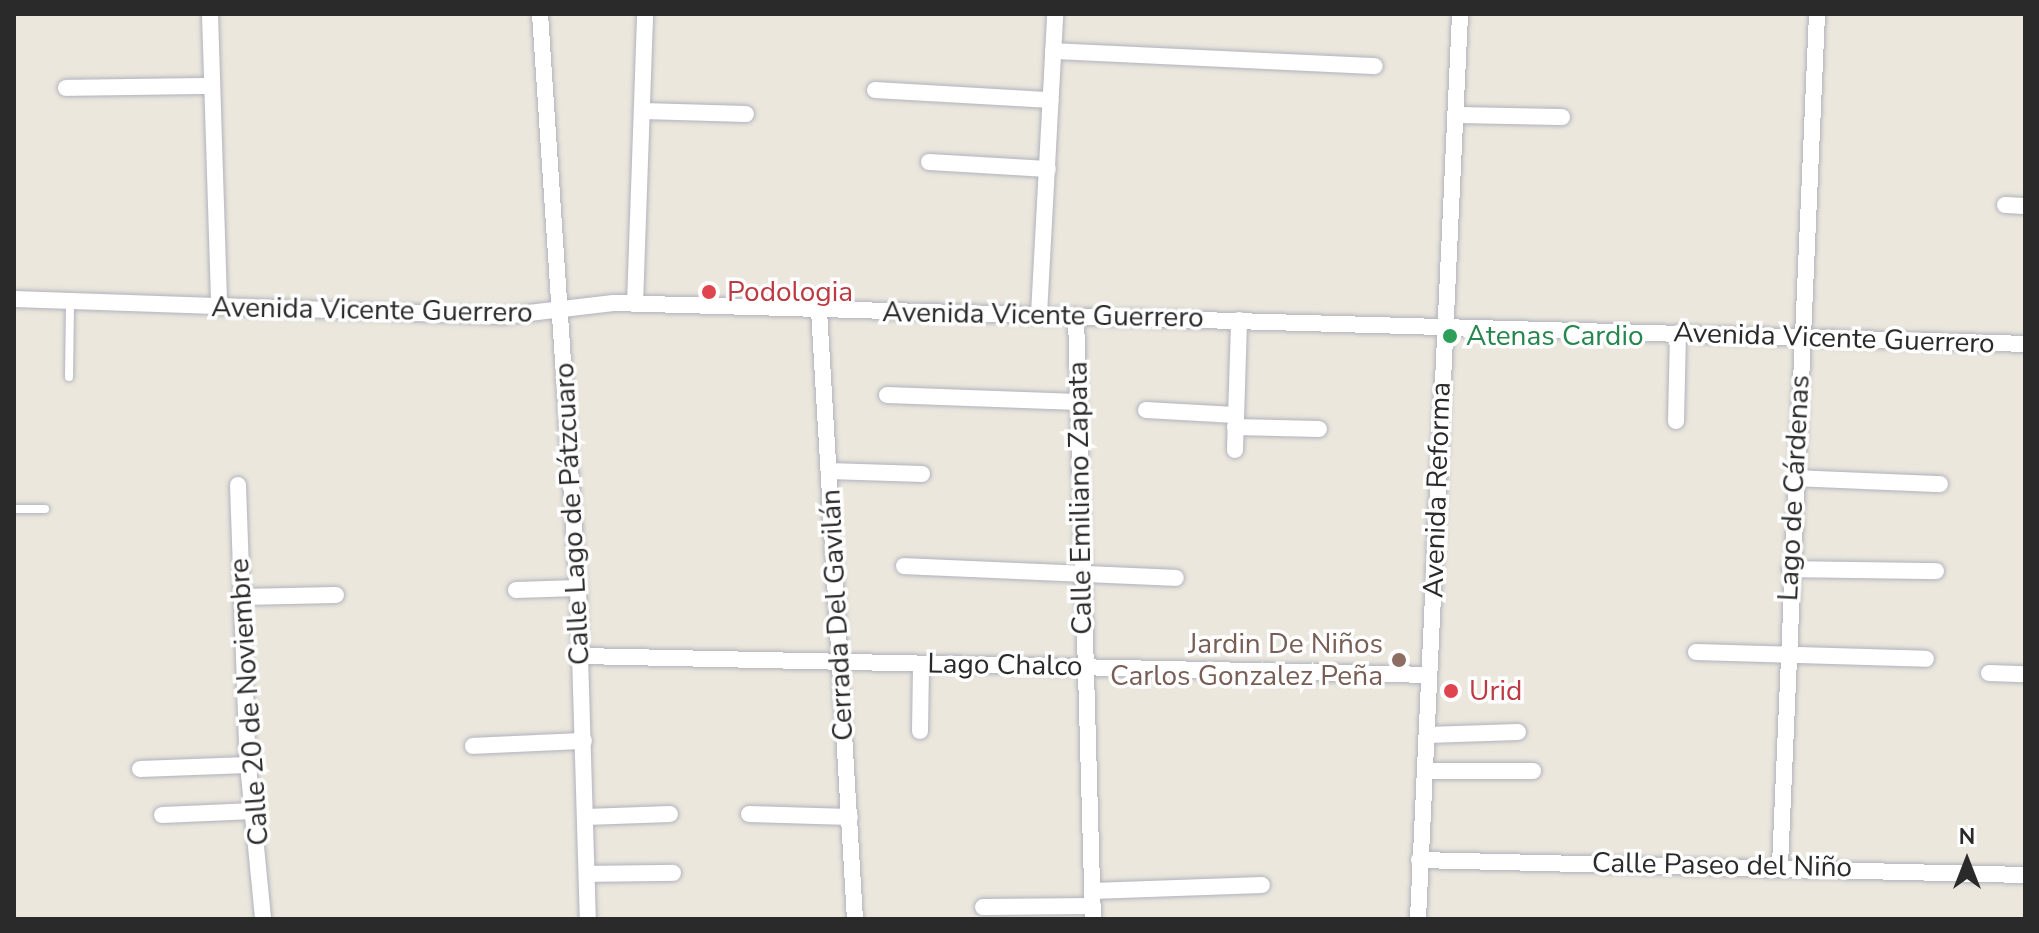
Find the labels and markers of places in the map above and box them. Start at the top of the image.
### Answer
place label: Podologia [727,275,853,309]
marker: Podologia [698,281,720,303]
place label: Atenas Cardio [1466,319,1643,353]
marker: Atenas Cardio [1441,327,1459,345]
place label: Jardin De Niños Carlos Gonzalez Peña [1110,627,1383,693]
marker: Jardin De Niños Carlos Gonzalez Peña [1390,651,1408,669]
place label: Urid [1469,674,1522,708]
marker: Urid [1440,680,1462,702]

